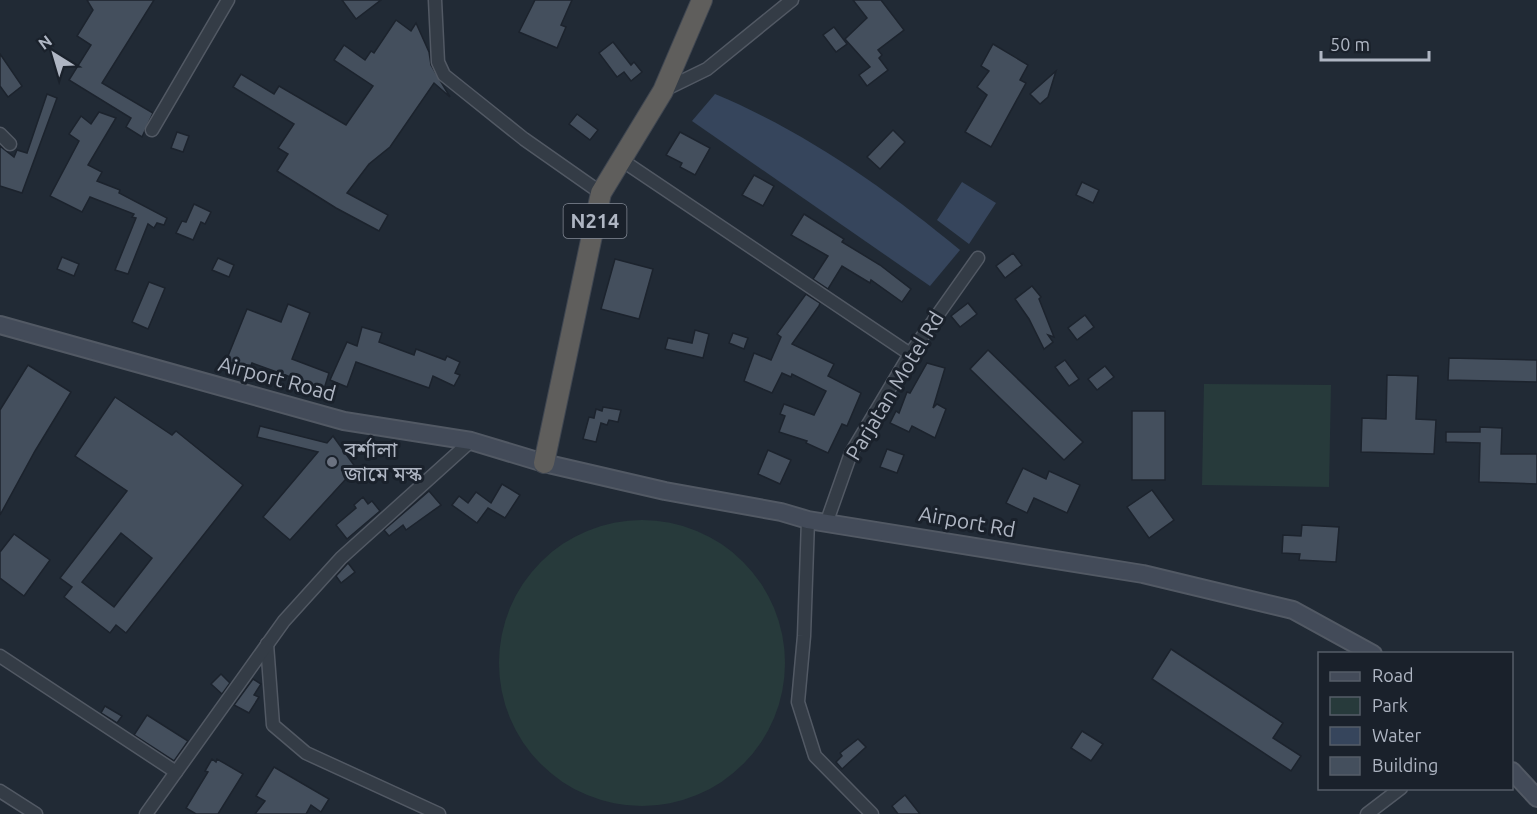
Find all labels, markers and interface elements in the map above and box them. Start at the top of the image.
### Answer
north arrow [24,24,84,84]
scale bar [1321,24,1429,62]
text: N [35,31,55,53]
text: 50 m [1330,34,1370,54]
road number: N214 [564,204,626,238]
street label: Parjatan Motel Rd [840,307,948,464]
street label: Airport Road [216,351,339,405]
place label: বর্শালা জামে মস্ক [343,437,422,485]
marker: বর্শালা জামে মস্ক [325,455,339,469]
street label: Airport Rd [917,501,1017,541]
legend [1318,652,1513,790]
text: Road [1372,665,1414,685]
text: Park [1372,695,1408,715]
text: Water [1372,725,1422,745]
text: Building [1372,755,1438,775]

